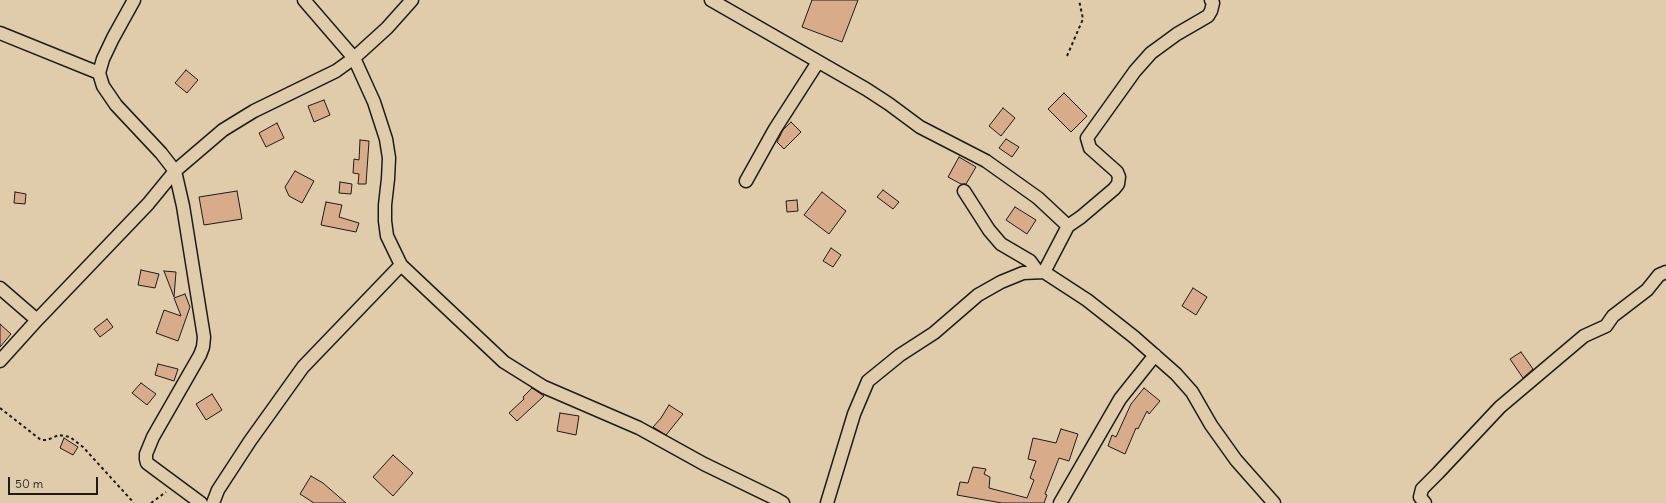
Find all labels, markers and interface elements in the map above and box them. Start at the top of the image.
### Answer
scale bar [10,469,100,495]
text: 50 m [15,476,43,491]

